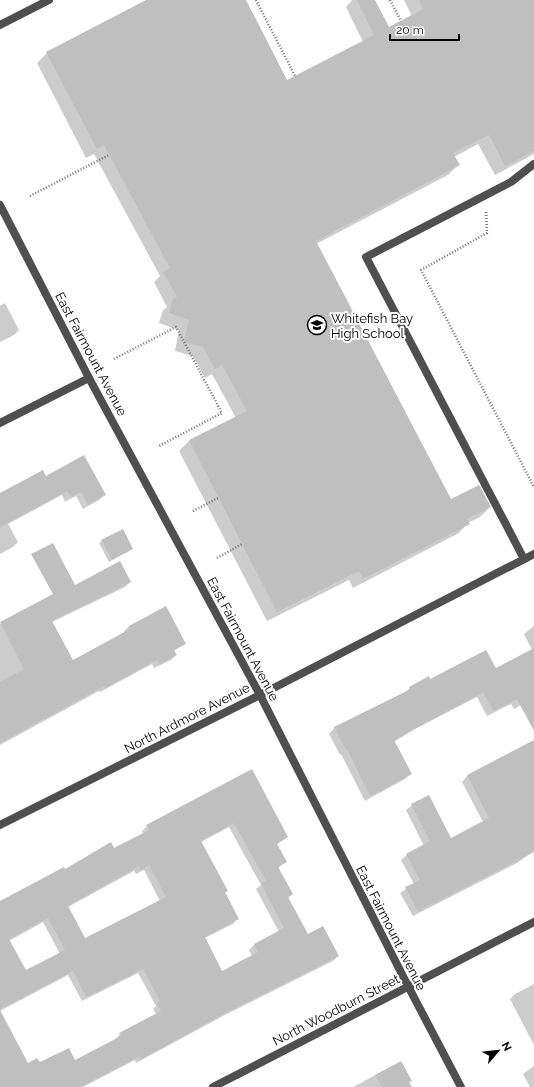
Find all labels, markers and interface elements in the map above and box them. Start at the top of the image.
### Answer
scale bar [390,16,459,42]
text: 20 m [396,23,424,37]
street label: East Fairmount Avenue [52,290,130,419]
place label: Whitefish Bay High School [331,311,413,341]
school or university icon: Whitefish Bay High School [306,314,328,336]
street label: East Fairmount Avenue [204,575,282,704]
street label: North Ardmore Avenue [122,680,252,756]
street label: East Fairmount Avenue [353,863,429,993]
street label: North Woodburn Street [270,971,403,1049]
north arrow [478,1031,518,1071]
text: N [499,1040,514,1053]

